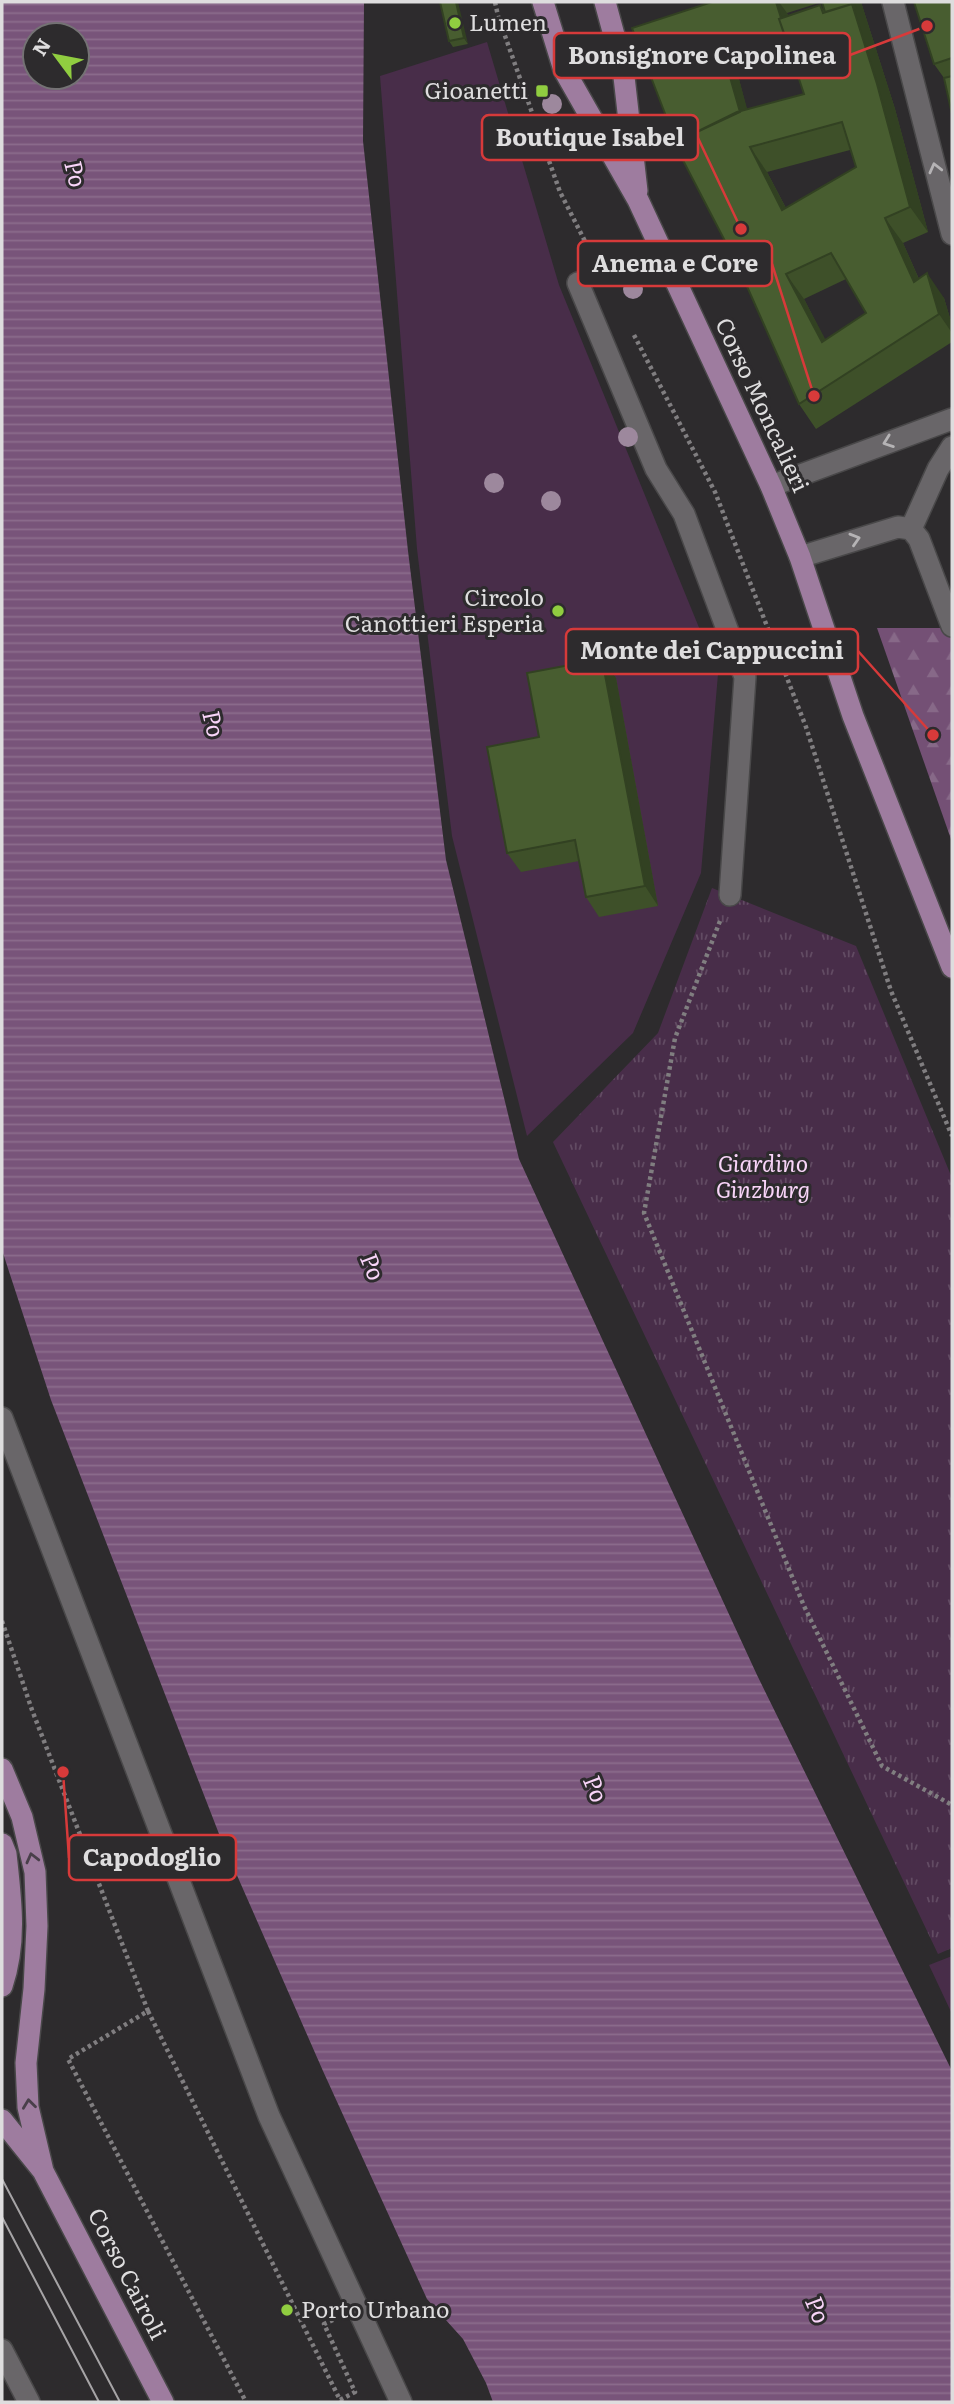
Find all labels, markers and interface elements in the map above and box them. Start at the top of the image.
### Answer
place label: Lumen [469,4,547,38]
marker: Lumen [447,15,463,31]
north arrow [21,21,91,91]
text: N [25,32,57,61]
callout: Bonsignore Capolinea [554,33,850,78]
text: Bonsignore Capolinea [568,36,836,71]
place label: Gioanetti [425,72,528,106]
marker: Gioanetti [534,83,550,99]
callout: Boutique Isabel [482,115,698,160]
text: Boutique Isabel [496,118,685,153]
water label: Po [57,156,98,191]
one-way arrow [929,162,943,174]
callout: Anema e Core [578,241,772,286]
text: Anema e Core [592,244,758,279]
street label: Corso Moncalieri [708,311,819,497]
one-way arrow [882,434,895,448]
one-way arrow [849,532,861,547]
place label: Circolo Canottieri Esperia [345,579,545,639]
marker: Circolo Canottieri Esperia [550,603,566,619]
callout: Monte dei Cappuccini [566,629,858,674]
text: Monte dei Cappuccini [580,631,844,666]
water label: Po [195,706,236,741]
park label: Giardino Ginzburg [716,1145,810,1205]
water label: Po [353,1247,396,1285]
water label: Po [576,1769,619,1807]
callout: Capodoglio [69,1835,236,1880]
text: Capodoglio [83,1838,221,1873]
one-way arrow [26,1852,40,1864]
one-way arrow [21,2099,36,2110]
street label: Corso Cairoli [81,2201,177,2345]
water label: Po [798,2290,841,2328]
place label: Porto Urbano [301,2291,450,2325]
marker: Porto Urbano [279,2302,295,2318]

